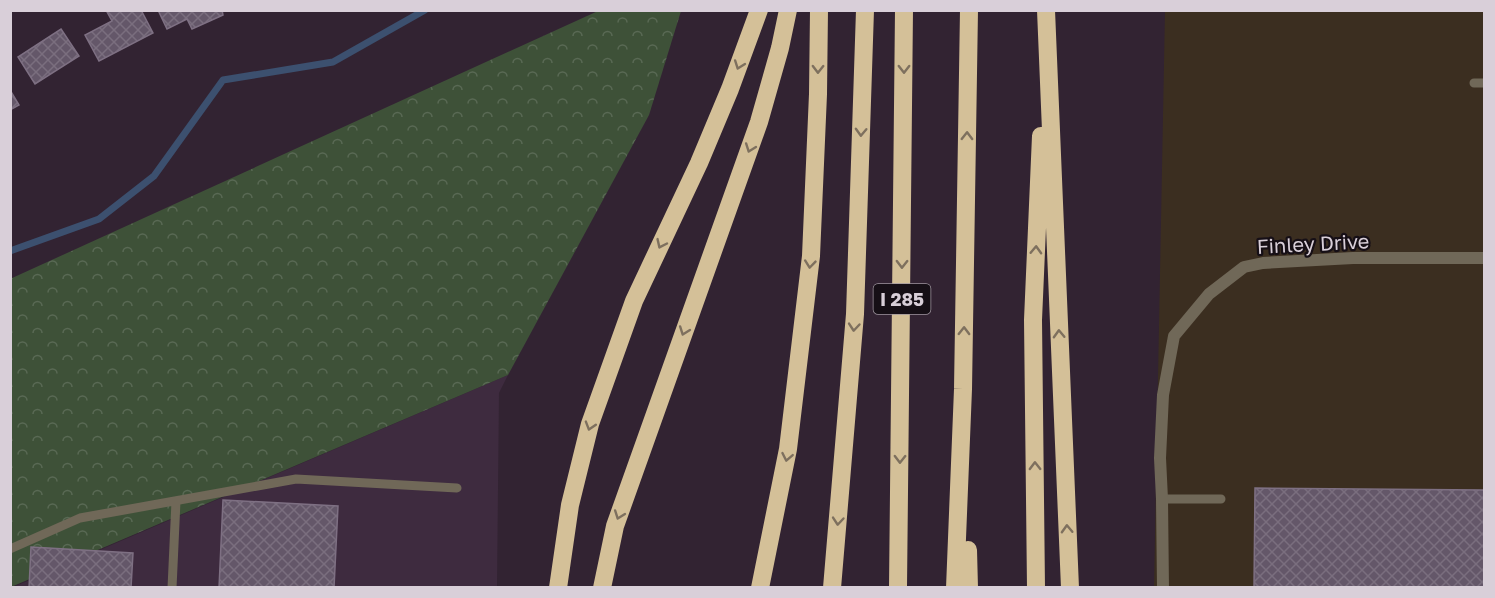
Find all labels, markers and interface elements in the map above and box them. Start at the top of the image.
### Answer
one-way arrow [733,60,746,70]
one-way arrow [812,64,824,73]
one-way arrow [898,64,910,73]
one-way arrow [854,127,867,136]
one-way arrow [961,131,973,140]
one-way arrow [744,142,757,153]
street label: Finley Drive [1256,228,1370,258]
one-way arrow [656,238,668,249]
one-way arrow [1030,246,1042,255]
one-way arrow [804,259,817,268]
one-way arrow [896,259,908,268]
road number: I 285 [874,284,930,314]
one-way arrow [848,322,861,331]
one-way arrow [679,326,692,336]
one-way arrow [958,326,970,335]
one-way arrow [1053,330,1066,339]
one-way arrow [585,420,597,431]
one-way arrow [781,452,794,462]
one-way arrow [894,454,906,463]
one-way arrow [1029,462,1041,471]
one-way arrow [614,509,627,520]
one-way arrow [832,517,845,526]
one-way arrow [1061,525,1074,534]

